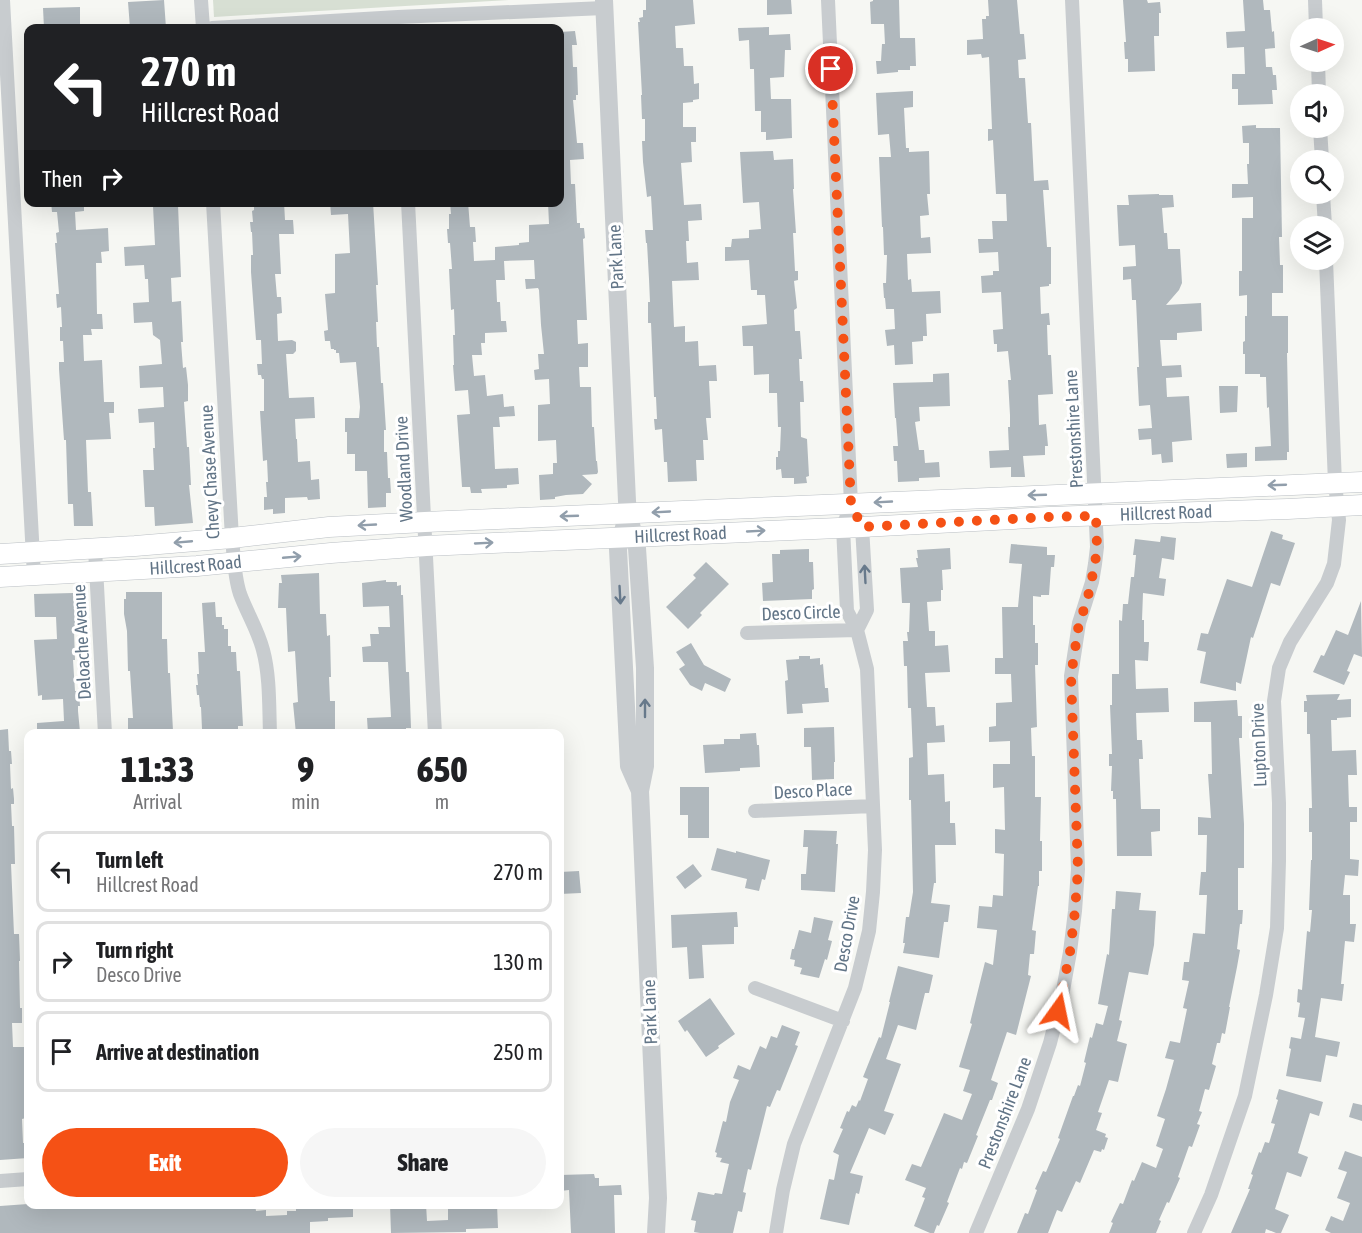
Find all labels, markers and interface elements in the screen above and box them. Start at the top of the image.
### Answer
north arrow [1290,18,1344,72]
map controls [1290,18,1344,270]
pin [805,43,856,94]
text: 270 m [141,47,236,95]
icon: left [42,48,120,126]
icon: arrive [814,52,847,85]
button: sound [1290,84,1344,138]
text: Hillcrest Road [141,97,280,128]
button: search [1290,150,1344,204]
icon: right [95,162,128,195]
text: Then [42,166,83,192]
button: layers [1290,216,1344,270]
street label: Park Lane [603,224,628,290]
street label: Prestonshire Lane [1060,369,1087,489]
street label: Chevy Chase Avenue [196,404,223,540]
street label: Woodland Drive [390,416,417,522]
one-way arrow [1267,480,1287,491]
one-way arrow [1027,490,1047,501]
one-way arrow [873,497,893,508]
street label: Hillcrest Road [1119,501,1213,525]
one-way arrow [652,506,672,517]
one-way arrow [560,510,580,521]
one-way arrow [357,520,377,531]
street label: Hillcrest Road [634,522,727,547]
one-way arrow [745,525,765,536]
one-way arrow [174,537,194,548]
one-way arrow [474,537,494,549]
street label: Hillcrest Road [149,551,243,579]
one-way arrow [282,551,302,562]
one-way arrow [859,564,870,584]
street label: Deloache Avenue [68,584,95,700]
one-way arrow [615,585,626,605]
street label: Desco Circle [761,601,841,624]
one-way arrow [639,698,651,718]
street label: Lupton Drive [1247,703,1270,787]
text: 11:33 [121,748,195,790]
text: 9 [297,748,314,790]
text: 650 [417,748,467,790]
street label: Desco Place [773,778,853,803]
text: Arrival [133,790,182,813]
text: min [291,790,320,813]
text: m [435,790,449,813]
text: Turn left [96,847,163,873]
icon: left [45,855,78,888]
text: 270 m [493,859,543,885]
text: Hillcrest Road [96,873,199,896]
street label: Desco Drive [829,894,864,974]
text: Turn right [96,937,173,963]
icon: right [45,945,78,978]
text: 130 m [493,949,543,975]
text: Desco Drive [96,963,182,986]
street label: Park Lane [638,979,661,1045]
position arrow [1026,979,1090,1043]
icon: arrive [45,1035,78,1068]
text: Arrive at destination [96,1039,259,1065]
text: 250 m [493,1039,543,1065]
street label: Prestonshire Lane [974,1054,1036,1172]
button: Exit [42,1128,288,1197]
button: Share [300,1128,546,1197]

